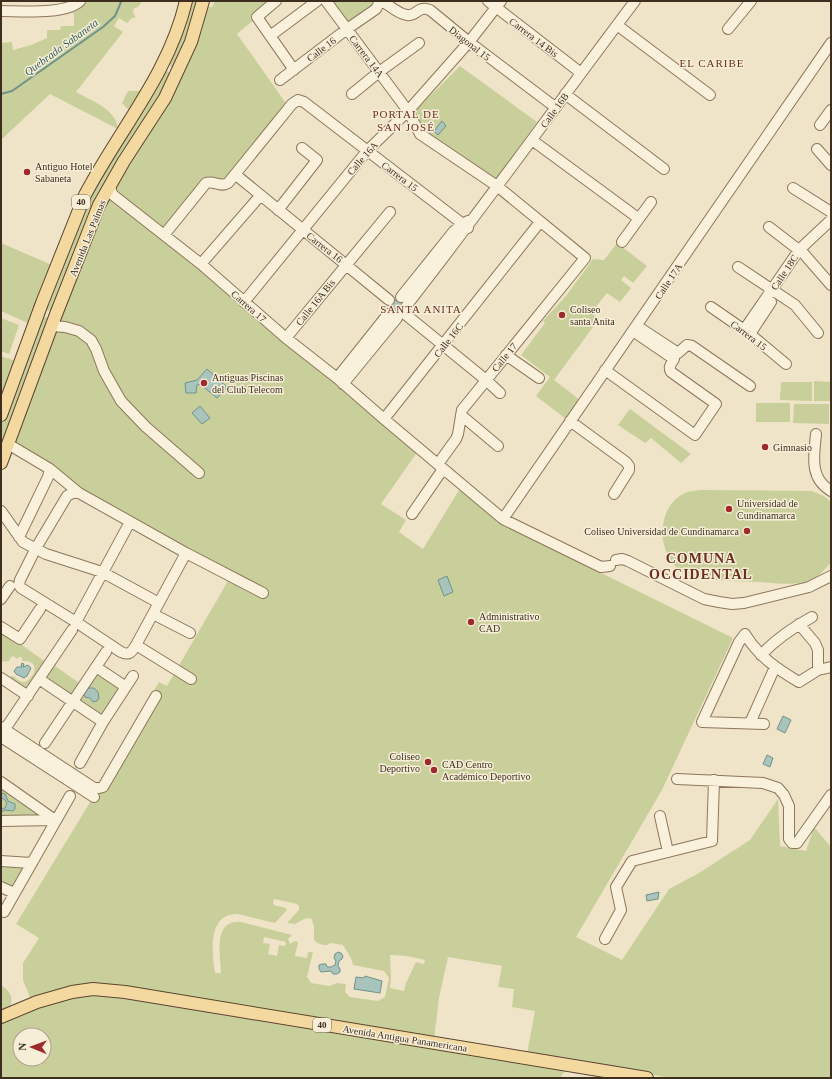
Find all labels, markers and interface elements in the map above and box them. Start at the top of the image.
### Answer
street label: Carrera 14 Bis [507,15,560,59]
water label: Quebrada Sabaneta [22,16,101,78]
street label: Diagonal 15 [447,24,492,63]
street label: Carrera 14A [347,33,386,80]
street label: Calle 16 [305,35,338,64]
district label: EL CARIBE [679,57,745,69]
street label: Calle 16B [538,91,571,130]
district label: PORTAL DE SAN JOSÉ [372,108,440,133]
street label: Calle 16A [345,139,380,177]
street label: Carrera 15 [379,159,420,194]
place label: Antiguo Hotel Sabaneta [35,161,93,184]
marker: Antiguo Hotel Sabaneta [22,167,32,177]
road number: 40 [72,195,90,209]
street label: Avenida Las Palmas [67,198,108,278]
street label: Carrera 16 [305,230,345,265]
street label: Calle 18C [769,252,800,292]
street label: Calle 17A [652,261,685,301]
street label: Calle 16A Bis [293,277,337,328]
street label: Carrera 17 [229,288,268,324]
district label: SANTA ANITA [380,303,462,315]
place label: Coliseo santa Anita [570,304,615,327]
marker: Coliseo santa Anita [557,310,567,320]
street label: Carrera 15 [728,318,769,353]
street label: Calle 16C [432,321,465,360]
street label: Calle 17 [490,341,519,374]
place label: Antiguas Piscinas del Club Telecom [212,372,283,395]
marker: Antiguas Piscinas del Club Telecom [199,378,209,388]
marker: Gimnasio [760,442,770,452]
place label: Gimnasio [773,442,812,453]
place label: Universidad de Cundinamarca [737,498,798,521]
marker: Universidad de Cundinamarca [724,504,734,514]
place label: Coliseo Universidad de Cundinamarca [584,526,740,537]
marker: Coliseo Universidad de Cundinamarca [742,526,752,536]
district label: COMUNA OCCIDENTAL [649,551,753,582]
place label: Administrativo CAD [479,611,540,634]
marker: Administrativo CAD [466,617,476,627]
place label: Coliseo Deportivo [379,751,420,774]
marker: Coliseo Deportivo [423,757,433,767]
place label: CAD Centro Académico Deportivo [442,759,531,782]
marker: CAD Centro Académico Deportivo [429,765,439,775]
road number: 40 [313,1018,331,1032]
street label: Avenida Antigua Panamericana [342,1023,468,1054]
north arrow [12,1027,52,1067]
text: N [16,1043,28,1051]

